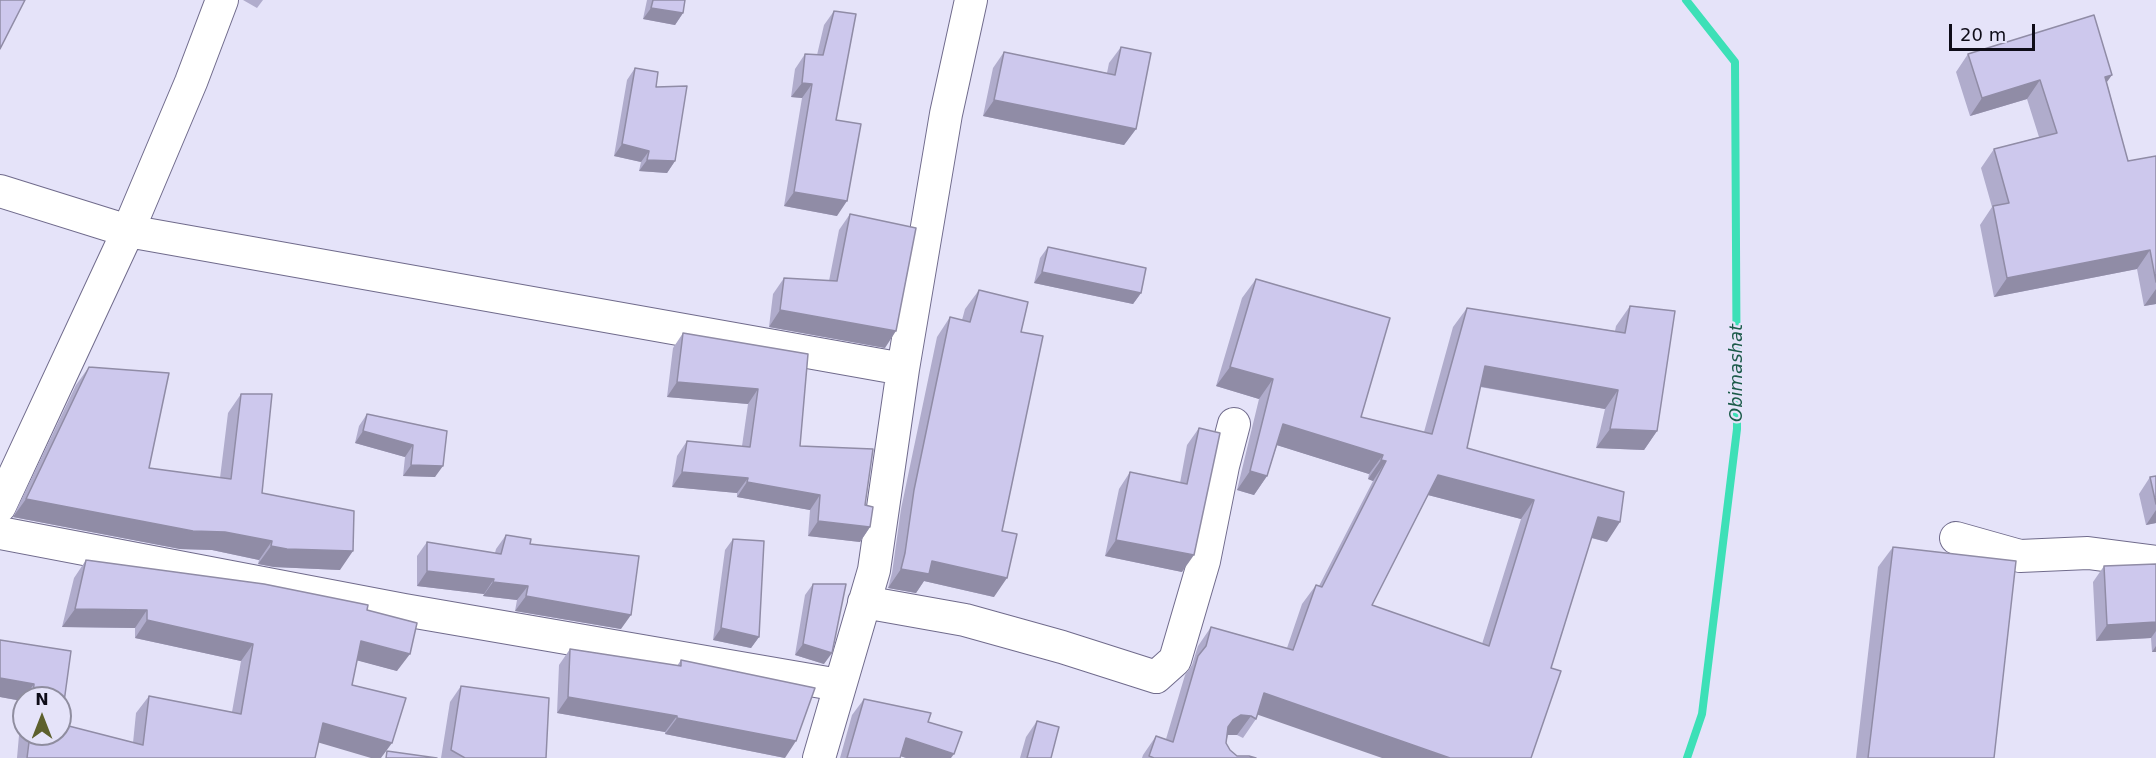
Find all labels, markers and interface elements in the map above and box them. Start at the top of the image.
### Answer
scale bar [1952,12,2038,50]
text: 20 m [1960,24,2006,45]
water label: Obimashat [1726,324,1748,422]
north arrow [12,686,72,746]
text: N [35,690,49,709]

